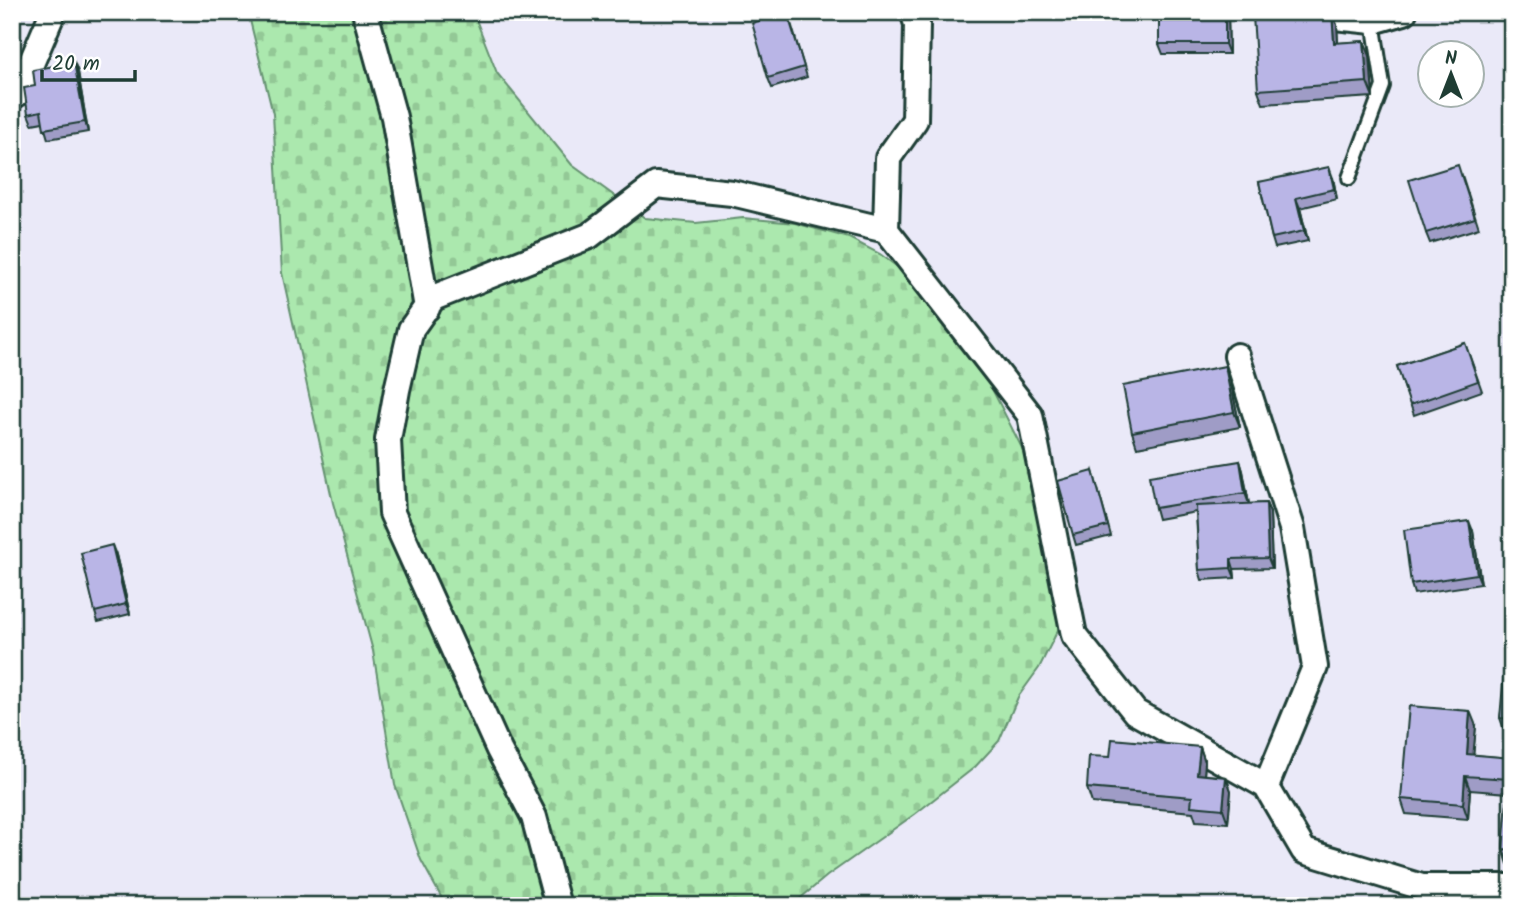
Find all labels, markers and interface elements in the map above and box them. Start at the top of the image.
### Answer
scale bar [42,38,135,82]
north arrow [1416,38,1486,108]
text: N [1445,44,1457,74]
text: 20 m [52,48,100,81]

